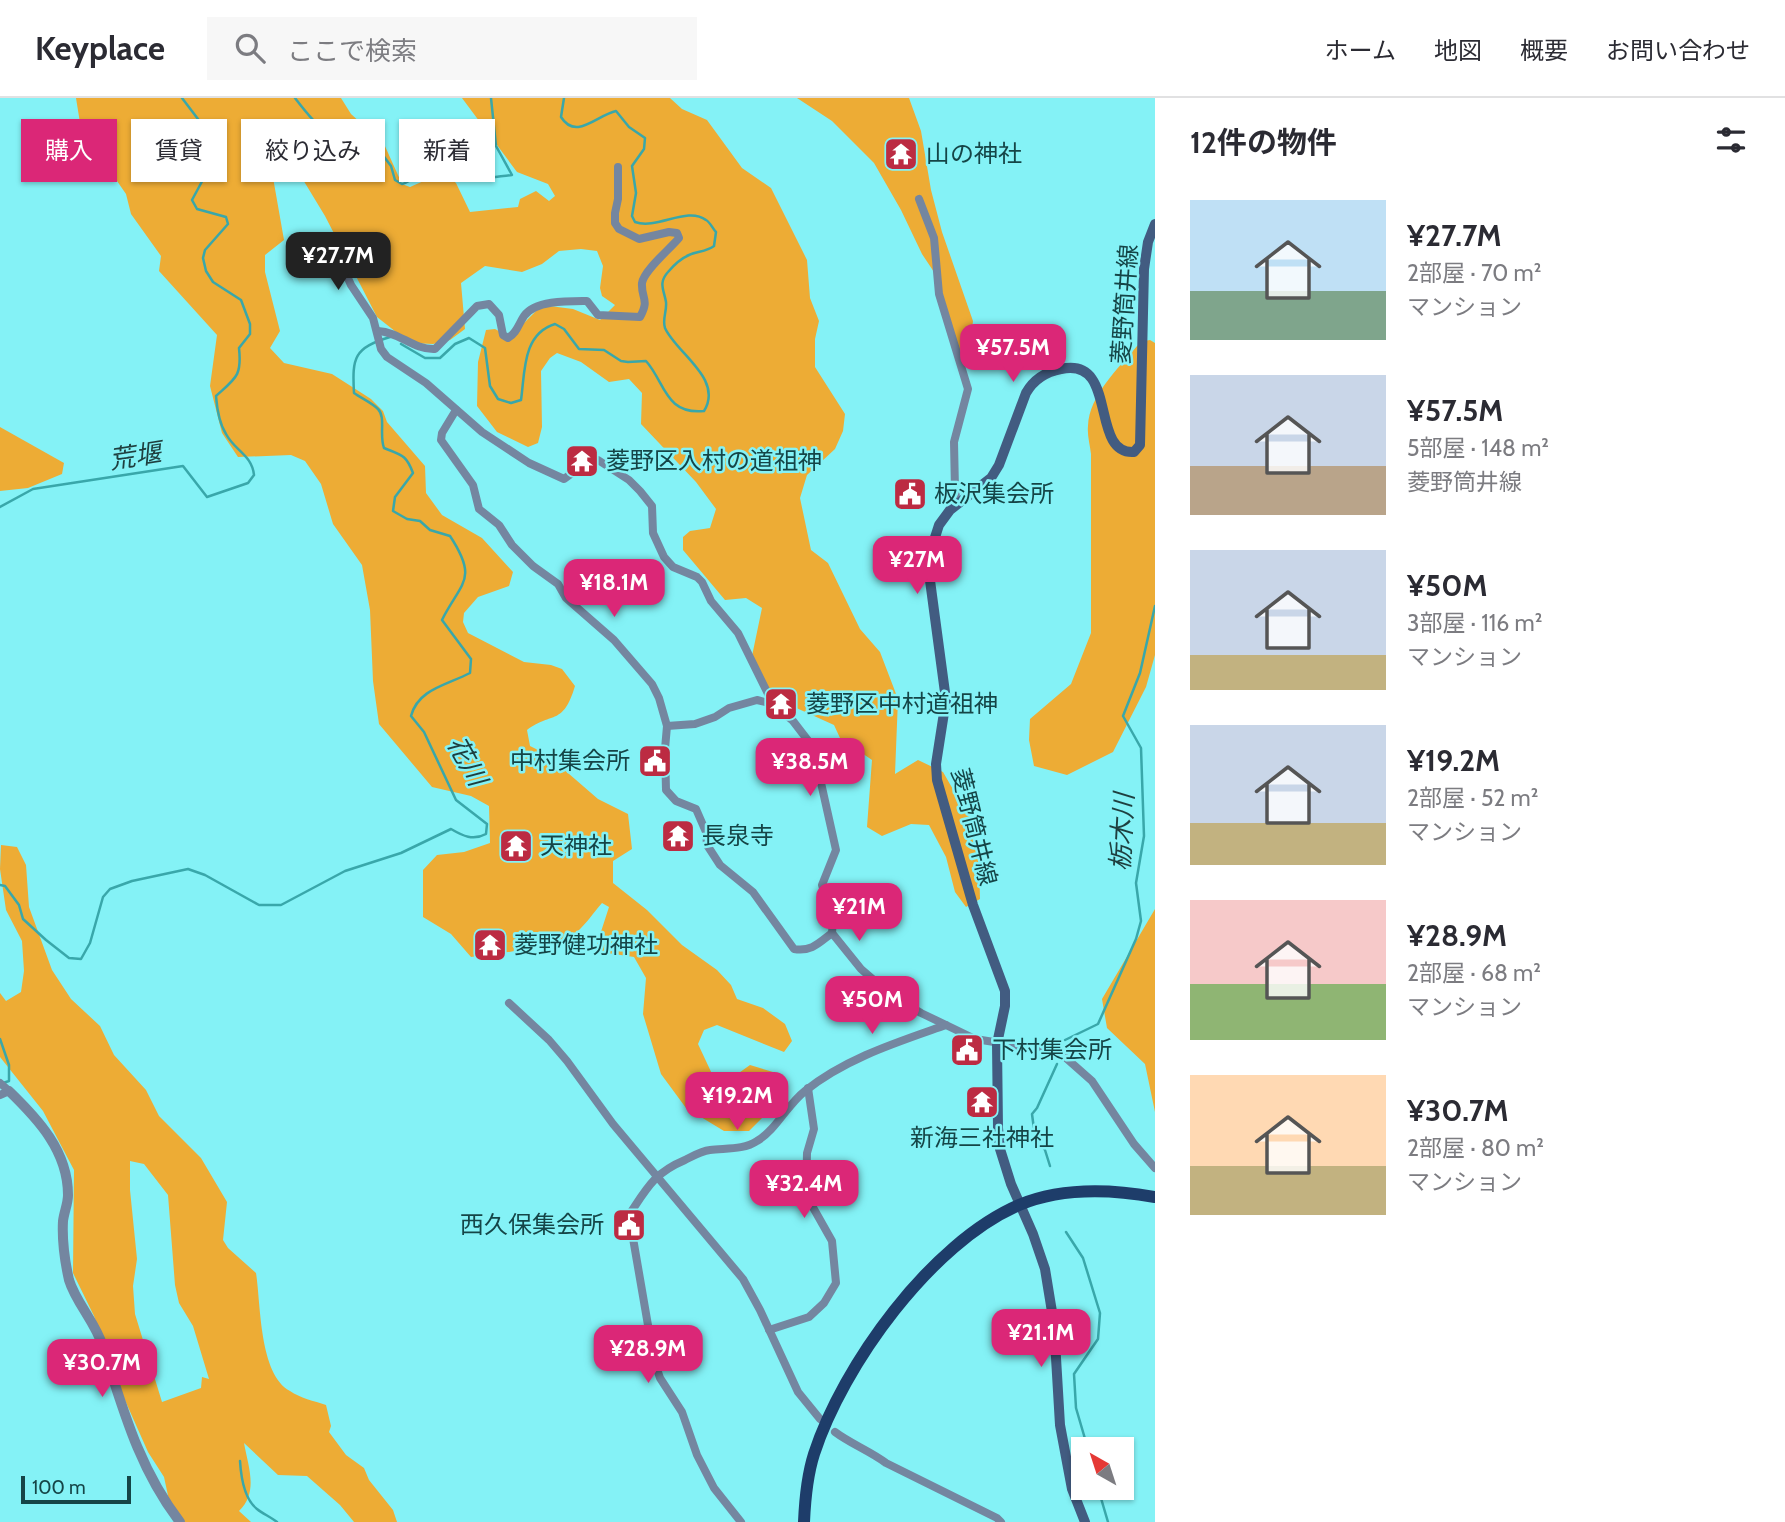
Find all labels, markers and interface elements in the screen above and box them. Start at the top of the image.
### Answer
search box [207,17,697,80]
text: Keyplace [35,28,165,68]
icon: search [231,29,269,67]
text: ここで検索 [287,35,417,67]
text: ホーム [1325,36,1396,65]
text: 地図 [1434,36,1482,65]
text: 概要 [1520,36,1568,65]
text: お問い合わせ [1606,36,1750,65]
chip: 購入 [21,119,117,182]
chip: 賃貸 [131,119,227,182]
chip: 絞り込み [241,119,385,182]
chip: 新着 [399,119,495,182]
icon: filters [1712,121,1750,159]
text: 12件の物件 [1190,124,1337,161]
temple icon: 山の神社 [882,135,920,173]
place label: 山の神社 [926,139,1022,168]
text: ¥27.7M [1407,217,1502,254]
icon: home [1246,228,1330,312]
pin: ¥27.7M [281,232,395,292]
text: ¥27.7M [302,241,374,269]
street label: 菱野筒井線 [1106,243,1143,365]
text: 2部屋 · 70 m² [1407,259,1541,287]
text: マンション [1407,293,1522,321]
pin: ¥57.5M [956,324,1070,384]
text: ¥57.5M [976,333,1050,361]
text: ¥57.5M [1407,392,1503,429]
icon: home [1246,403,1330,487]
text: 5部屋 · 148 m² [1407,434,1549,462]
water label: 荒堰 [107,436,167,476]
temple icon: 菱野区入村の道祖神 [563,442,601,480]
place label: 菱野区入村の道祖神 [606,446,822,475]
text: 菱野筒井線 [1407,468,1522,496]
public building icon: 板沢集会所 [891,475,929,513]
place label: 板沢集会所 [934,479,1054,508]
pin: ¥27M [876,536,958,596]
text: ¥27M [889,545,945,573]
pin: ¥18.1M [557,560,671,619]
text: ¥50M [1407,567,1487,604]
text: ¥18.1M [580,568,648,596]
icon: home [1246,578,1330,662]
text: 3部屋 · 116 m² [1407,609,1542,637]
text: マンション [1407,643,1522,671]
temple icon: 菱野区中村道祖神 [762,685,800,723]
place label: 菱野区中村道祖神 [806,689,998,718]
water label: 花川 [440,730,495,794]
pin: ¥38.5M [753,738,867,798]
public building icon: 中村集会所 [636,742,674,780]
text: ¥19.2M [1407,742,1500,779]
place label: 中村集会所 [510,746,630,775]
text: ¥38.5M [772,747,848,775]
icon: home [1246,753,1330,837]
street label: 菱野筒井線 [946,765,1003,889]
text: 2部屋 · 52 m² [1407,784,1538,812]
water label: 栃木川 [1104,789,1140,872]
temple icon: 長泉寺 [659,817,697,855]
text: マンション [1407,818,1522,846]
place label: 長泉寺 [702,821,774,850]
temple icon: 天神社 [497,827,535,865]
place label: 天神社 [540,831,612,860]
pin: ¥21M [818,884,900,943]
text: ¥21M [832,892,886,920]
text: ¥28.9M [1407,917,1507,954]
temple icon: 菱野健功神社 [471,926,509,964]
icon: home [1246,928,1330,1012]
place label: 菱野健功神社 [514,930,658,959]
text: 2部屋 · 68 m² [1407,959,1541,987]
pin: ¥50M [831,976,913,1036]
text: ¥50M [841,985,903,1013]
text: マンション [1407,993,1522,1021]
public building icon: 下村集会所 [948,1031,986,1069]
place label: 下村集会所 [992,1035,1112,1064]
pin: ¥19.2M [680,1072,794,1132]
text: ¥19.2M [701,1081,773,1109]
temple icon: 新海三社神社 [963,1083,1001,1121]
text: ¥30.7M [1407,1092,1509,1129]
icon: home [1246,1103,1330,1187]
place label: 新海三社神社 [910,1123,1054,1152]
text: 2部屋 · 80 m² [1407,1134,1544,1162]
pin: ¥32.4M [747,1160,861,1220]
text: マンション [1407,1168,1522,1196]
text: ¥32.4M [765,1169,843,1197]
public building icon: 西久保集会所 [610,1206,648,1244]
place label: 西久保集会所 [460,1210,604,1239]
pin: ¥21.1M [984,1310,1098,1369]
text: ¥21.1M [1008,1318,1074,1346]
pin: ¥28.9M [591,1326,705,1385]
text: ¥28.9M [610,1334,686,1362]
pin: ¥30.7M [45,1340,159,1399]
text: ¥30.7M [63,1348,141,1376]
north arrow [1071,1437,1134,1500]
map controls [1071,1437,1134,1500]
scale bar [21,1473,131,1505]
text: 100 m [32,1476,86,1499]

